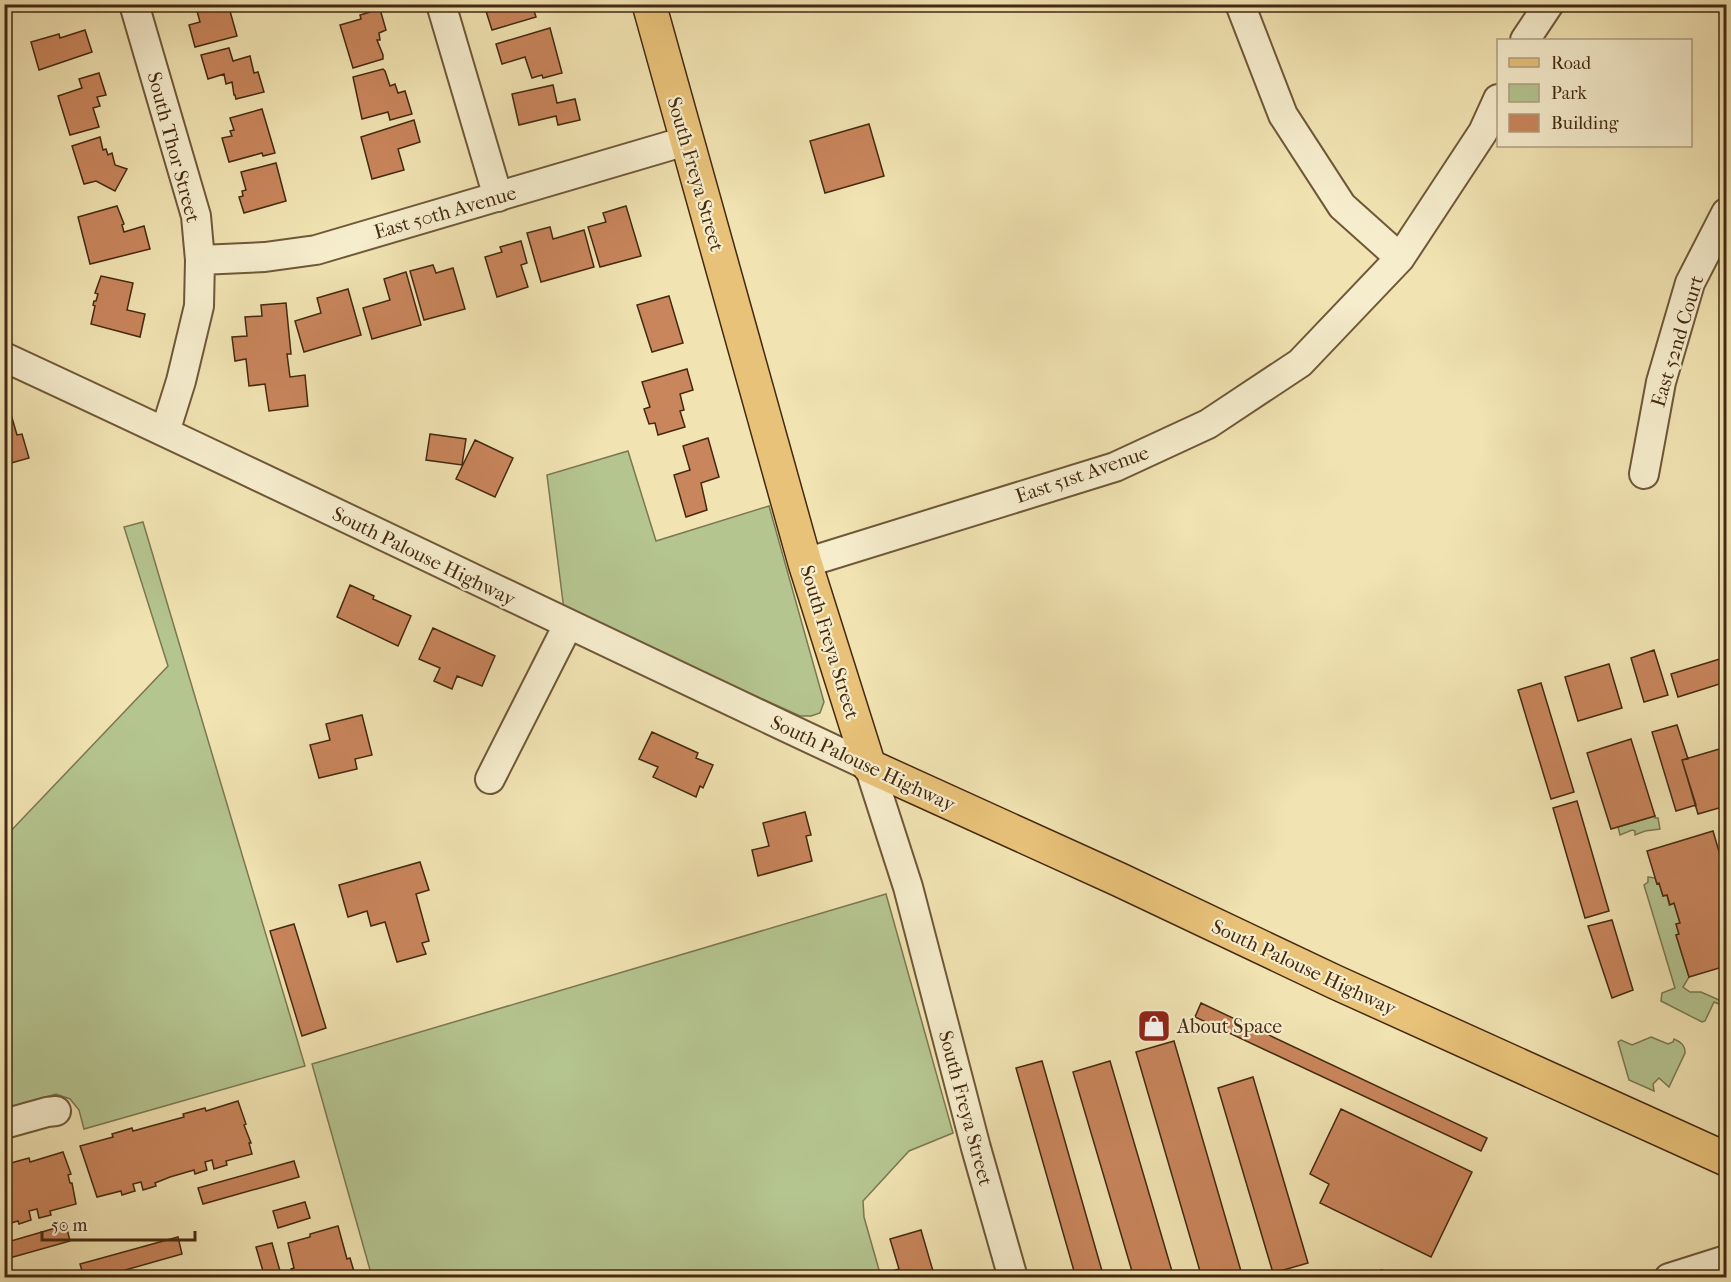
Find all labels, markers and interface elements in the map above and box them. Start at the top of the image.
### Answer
legend [1497,39,1692,147]
text: Road [1551,53,1591,74]
street label: South Thor Street [142,69,205,225]
text: Park [1551,83,1588,104]
street label: South Freya Street [662,94,729,254]
text: Building [1551,113,1619,134]
street label: East 50th Avenue [371,181,519,244]
street label: East 52nd Court [1647,273,1708,410]
street label: East 51st Avenue [1013,441,1152,508]
street label: South Palouse Highway [328,502,520,611]
street label: South Freya Street [795,562,864,722]
street label: South Palouse Highway [767,711,960,817]
street label: South Palouse Highway [1208,915,1401,1021]
shop icon: About Space [1136,1008,1172,1044]
place label: About Space [1176,1015,1282,1038]
street label: South Freya Street [934,1028,997,1188]
scale bar [42,1204,195,1242]
text: 50 m [51,1215,88,1236]

